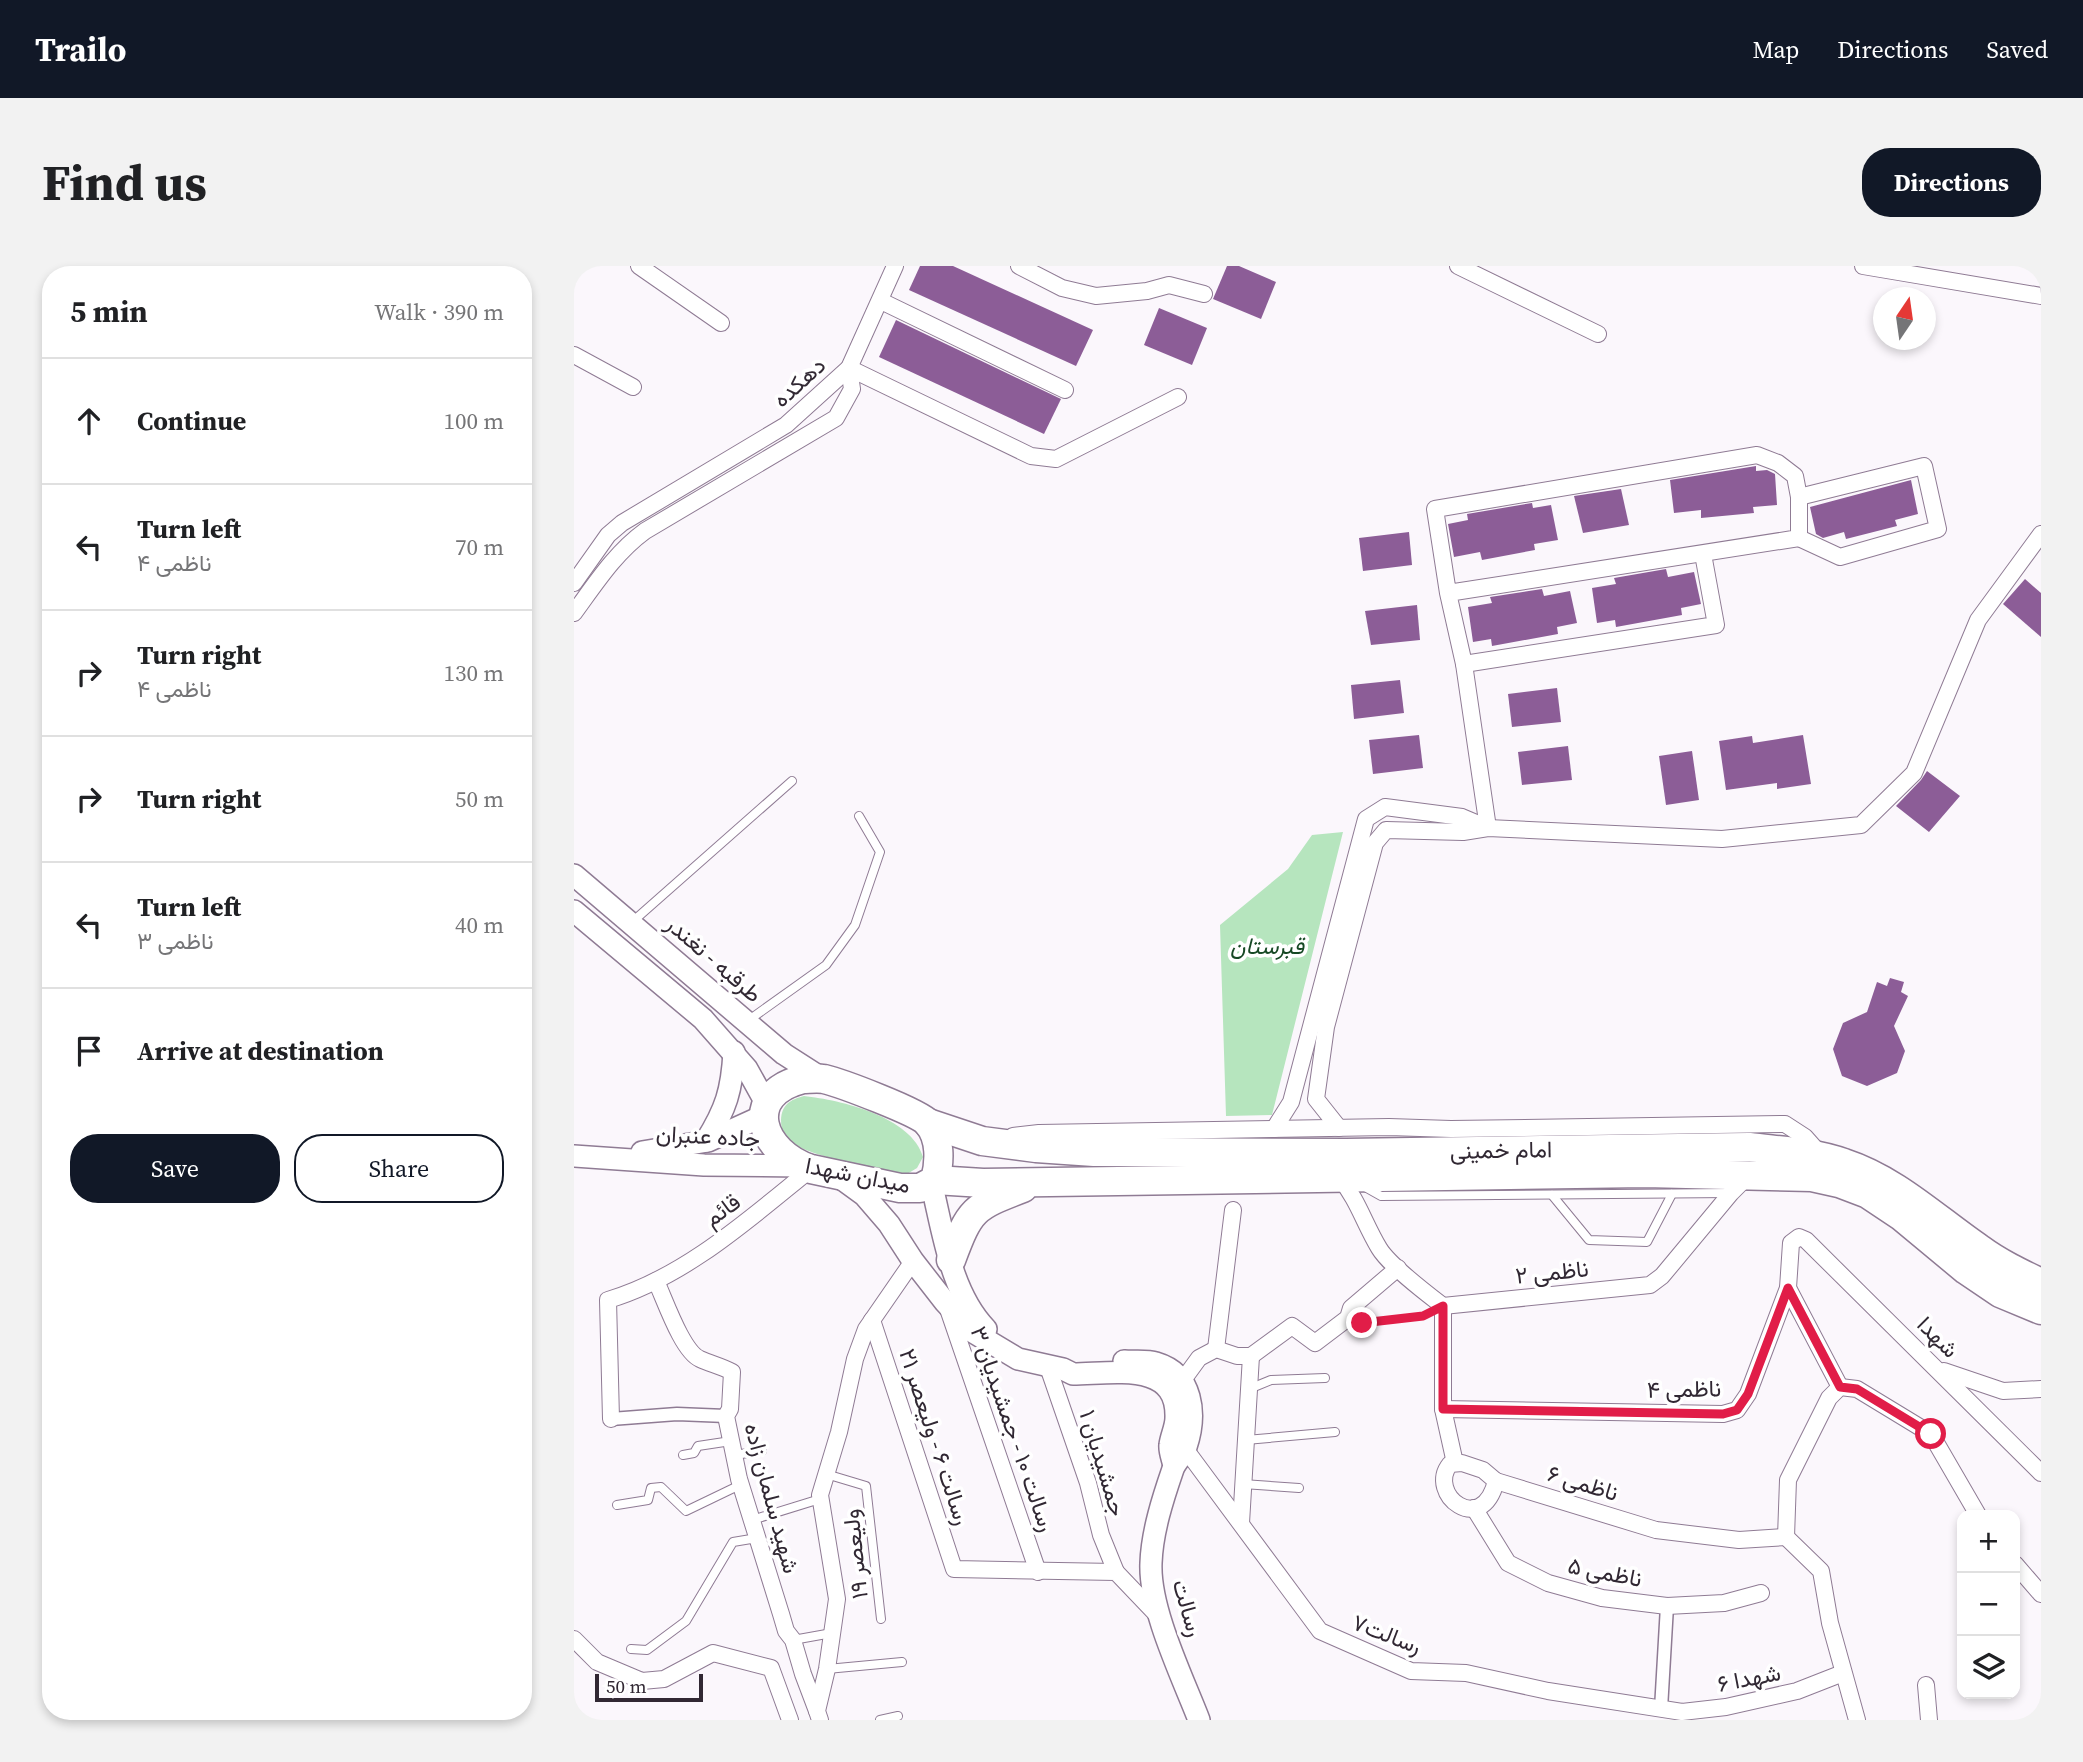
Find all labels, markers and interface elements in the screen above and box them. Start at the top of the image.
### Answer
text: Trailo [35,27,127,72]
text: Map [1752,33,1799,66]
text: Directions [1837,33,1948,66]
text: Saved [1986,33,2048,66]
button: Directions [1862,148,2041,217]
text: Find us [42,149,207,216]
north arrow [1873,287,1936,350]
text: 5 min [70,291,148,332]
text: Walk · 390 m [374,296,504,328]
street label: دهکده [765,349,833,415]
icon: ahead [70,402,108,440]
text: Continue [137,403,246,439]
text: 100 m [443,405,504,437]
text: Turn left [137,511,241,547]
icon: left [70,528,108,566]
text: 70 m [455,531,504,563]
text: ناظمی ۴ [137,547,212,579]
text: Turn right [137,637,261,673]
icon: right [70,654,108,692]
text: 130 m [443,657,504,689]
text: ناظمی ۴ [137,673,212,705]
icon: right [70,780,108,818]
text: Turn right [137,781,261,817]
text: 50 m [455,783,504,815]
text: Turn left [137,889,241,925]
icon: left [70,906,108,944]
street label: طرقبه - نغندر [658,908,769,1010]
text: 40 m [455,909,504,941]
text: ناظمی ۳ [137,925,214,957]
park label: قبرستان [1230,930,1307,962]
icon: arrive [70,1032,108,1070]
text: Arrive at destination [137,1033,384,1069]
street label: جاده عنبران [655,1117,761,1155]
street label: امام خمینی [1450,1133,1552,1167]
button: Save [70,1134,280,1203]
button: Share [294,1134,504,1203]
street label: میدان شهدا [803,1149,913,1201]
street label: قائم [697,1186,747,1234]
street label: ناظمی ۲ [1514,1252,1590,1292]
route end [1346,1307,1377,1338]
street label: شهدا [1910,1309,1966,1365]
street label: رسالت ۱۰ - جمشیدیان ۳ [963,1322,1063,1536]
street label: رسالت ۶ - ولیعصر ۲۱ [891,1345,979,1529]
street label: ناظمی ۴ [1646,1372,1722,1406]
street label: جمشیدیان ۱ [1072,1406,1134,1520]
route start [1915,1418,1946,1449]
street label: شهید سلمان زاده [737,1419,807,1577]
street label: ناظمی ۶ [1544,1457,1622,1509]
street label: ولیعصر ۱۹ [834,1508,876,1600]
map controls [1957,1510,2020,1699]
button: + [1957,1510,2020,1573]
street label: ناظمی ۵ [1565,1549,1645,1595]
button: − [1957,1573,2020,1636]
street label: رسالت [1165,1576,1211,1640]
street label: رسالت۷ [1348,1606,1426,1662]
button: layers [1957,1636,2020,1699]
street label: شهدا ۶ [1715,1656,1783,1700]
scale bar [595,1671,704,1703]
text: 50 m [606,1673,647,1699]

